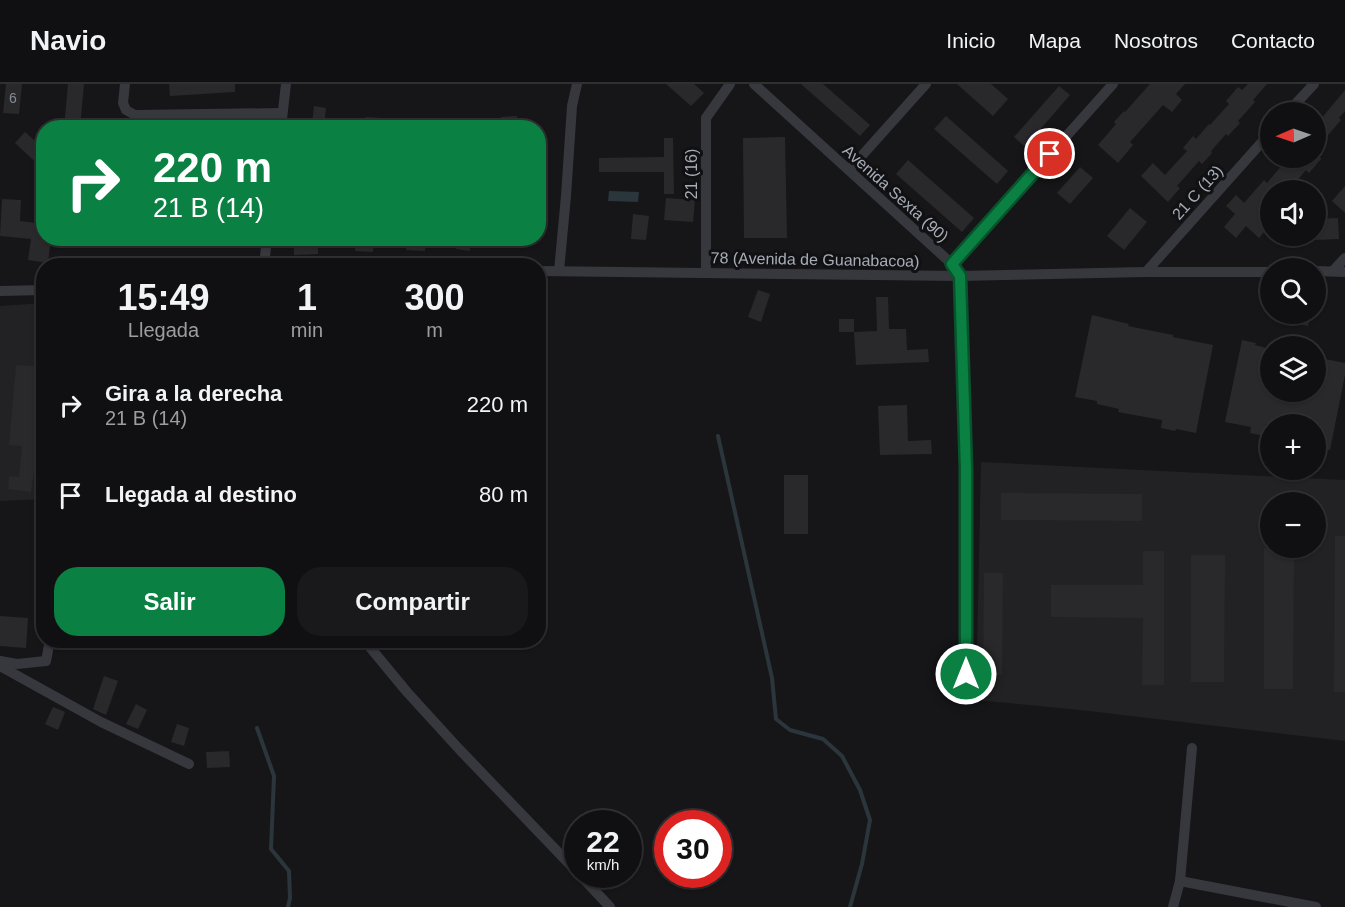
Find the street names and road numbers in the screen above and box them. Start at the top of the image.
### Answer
street label: Avenida Sexta (90) [840,142,952,245]
street label: 21 (16) [683,149,700,199]
street label: 21 C (13) [1169,162,1226,223]
street label: 78 (Avenida de Guanabacoa) [710,249,919,270]

